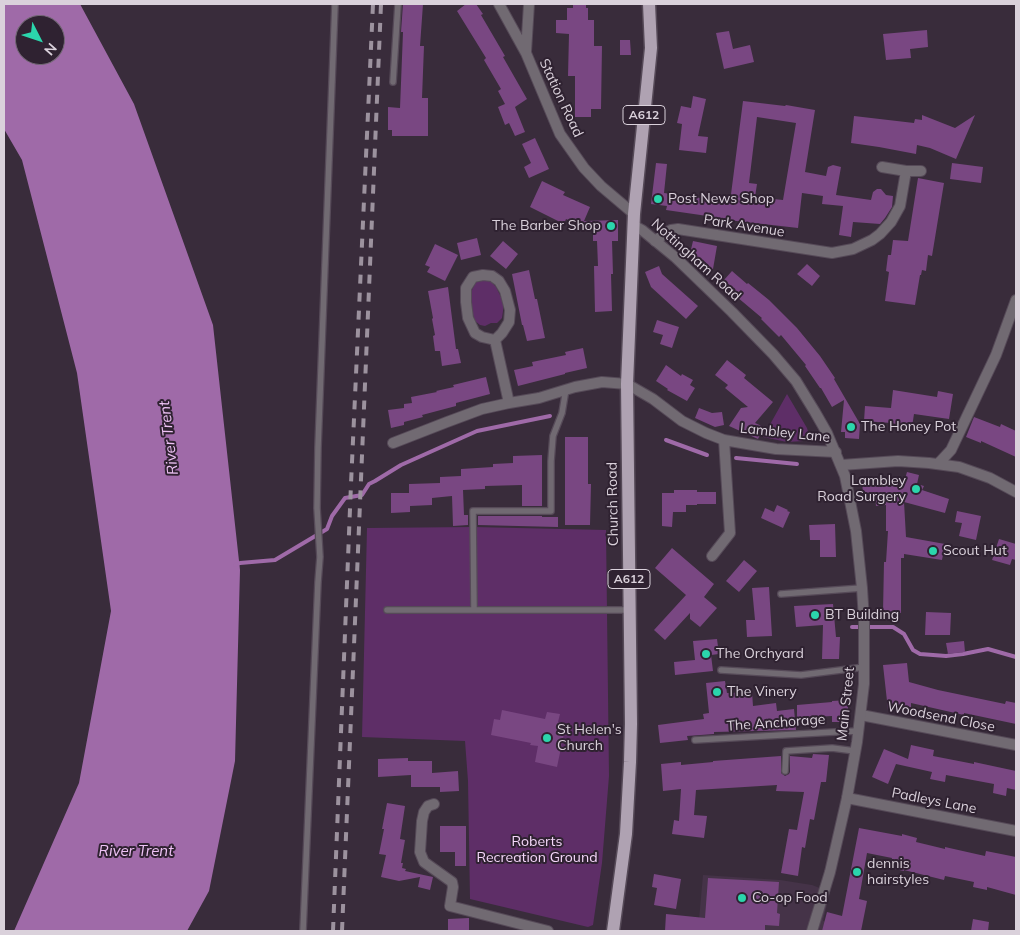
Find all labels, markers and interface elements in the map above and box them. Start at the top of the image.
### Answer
north arrow [15,15,65,65]
text: N [40,39,61,59]
street label: Station Road [536,56,586,140]
road number: A612 [623,106,665,124]
place label: Post News Shop [668,191,774,207]
marker: Post News Shop [652,193,664,205]
street label: Park Avenue [702,211,786,241]
street label: Nottingham Road [648,215,744,305]
place label: The Barber Shop [492,218,601,234]
marker: The Barber Shop [605,220,617,232]
water label: River Trent [156,400,182,476]
place label: The Honey Pot [861,419,956,435]
street label: Lambley Lane [739,420,831,446]
marker: The Honey Pot [845,421,857,433]
street label: Church Road [604,462,622,546]
place label: Lambley Road Surgery [817,473,906,506]
marker: Lambley Road Surgery [910,483,922,495]
place label: Scout Hut [943,543,1007,559]
marker: Scout Hut [927,545,939,557]
road number: A612 [608,570,650,588]
place label: BT Building [825,607,899,623]
marker: BT Building [809,609,821,621]
place label: The Orchyard [716,646,804,662]
marker: The Orchyard [700,648,712,660]
street label: Main Street [834,666,858,742]
place label: The Vinery [727,684,797,700]
marker: The Vinery [711,686,723,698]
street label: Woodsend Close [886,698,996,736]
street label: The Anchorage [726,711,826,735]
place label: St Helen's Church [557,722,622,754]
marker: St Helen's Church [541,732,553,744]
street label: Padleys Lane [890,785,978,817]
park label: Roberts Recreation Ground [476,834,598,866]
water label: River Trent [99,842,173,860]
place label: dennis hairstyles [867,856,929,889]
marker: dennis hairstyles [851,866,863,878]
place label: Co-op Food [752,890,828,906]
marker: Co-op Food [736,892,748,904]

